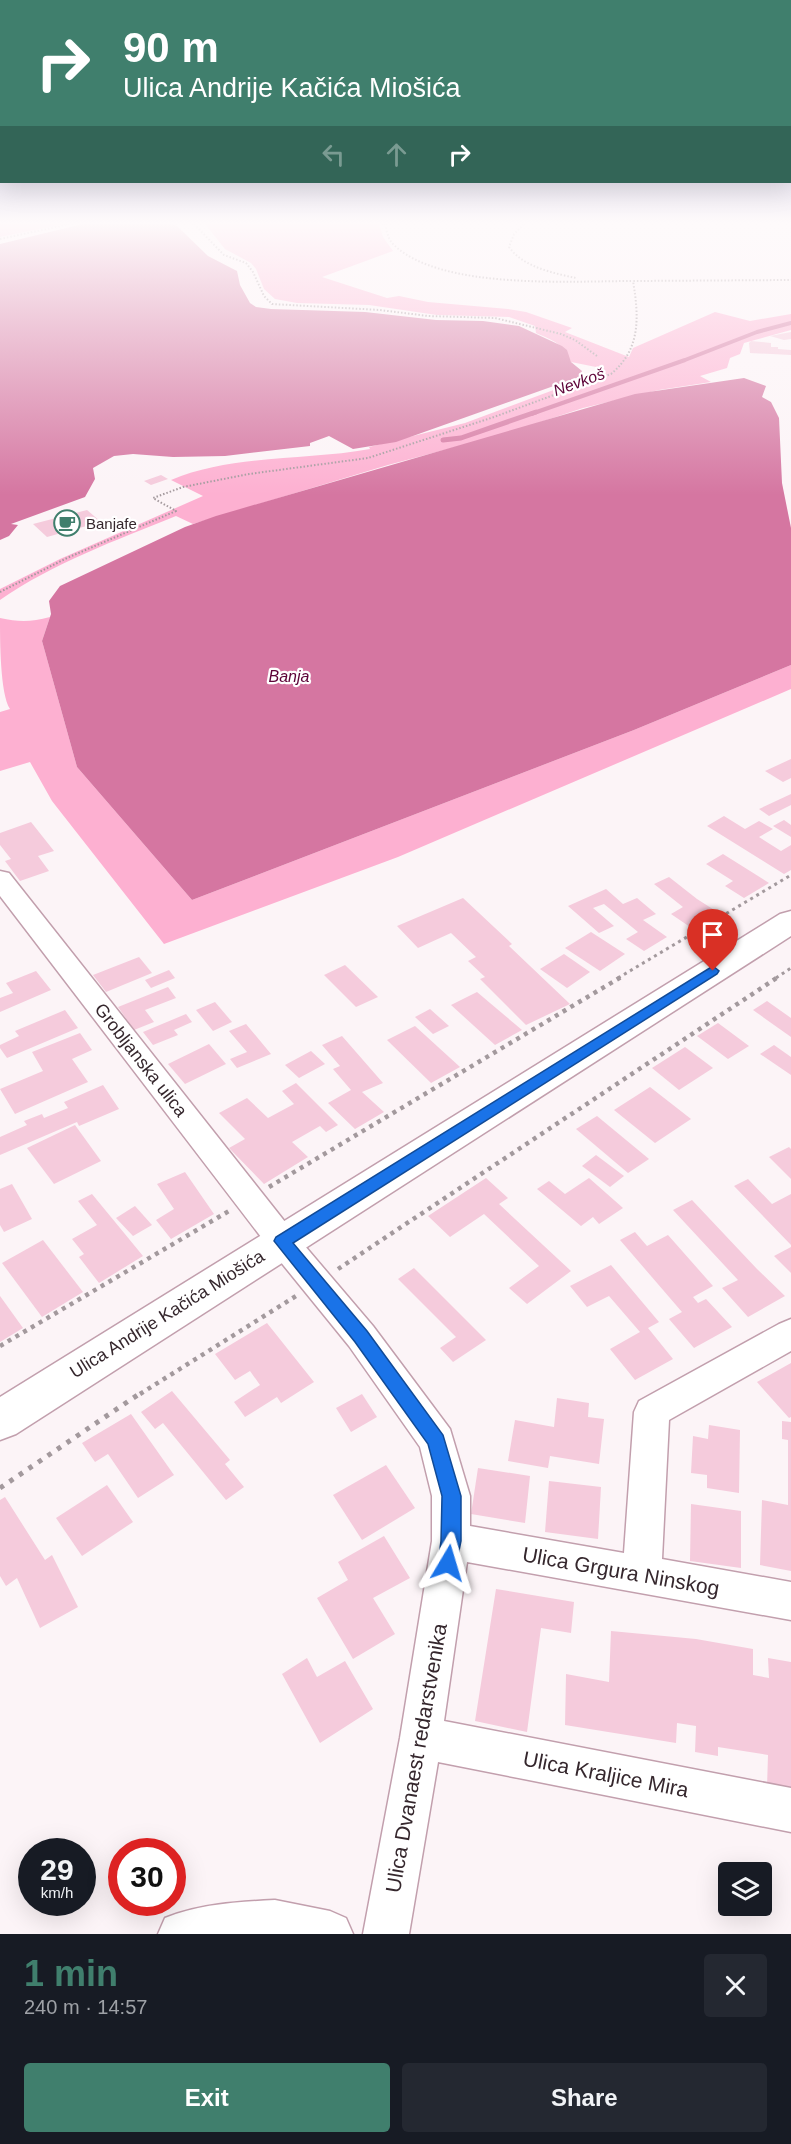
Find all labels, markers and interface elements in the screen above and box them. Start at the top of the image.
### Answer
icon: right [24,24,102,102]
text: 90 m [123,24,219,71]
text: Ulica Andrije Kačića Miošića [123,73,461,103]
icon: left [317,138,350,171]
icon: ahead [380,138,413,171]
icon: right [443,138,476,171]
water label: Nevkoš [551,365,607,399]
cafe icon: Banjafe [52,508,82,538]
place label: Banjafe [86,515,137,532]
water label: Banja [269,668,310,685]
pin [687,909,738,971]
icon: arrive [696,918,729,951]
street label: Grobljanska ulica [91,999,192,1121]
street label: Ulica Andrije Kačića Miošića [66,1245,269,1382]
position arrow [416,1531,480,1595]
street label: Ulica Grgura Ninskog [521,1542,721,1600]
street label: Ulica Dvanaest redarstvenika [381,1621,451,1894]
street label: Ulica Kraljice Mira [521,1747,691,1801]
speed limit sign: 30 [108,1838,186,1916]
text: 29 [40,1853,74,1886]
map controls [718,1862,772,1916]
button: layers [718,1862,772,1916]
text: km/h [41,1884,73,1901]
text: 1 min [24,1953,118,1994]
button: close [704,1954,767,2017]
text: 240 m · 14:57 [24,1996,147,2018]
button: Exit [24,2063,390,2132]
button: Share [402,2063,767,2132]

